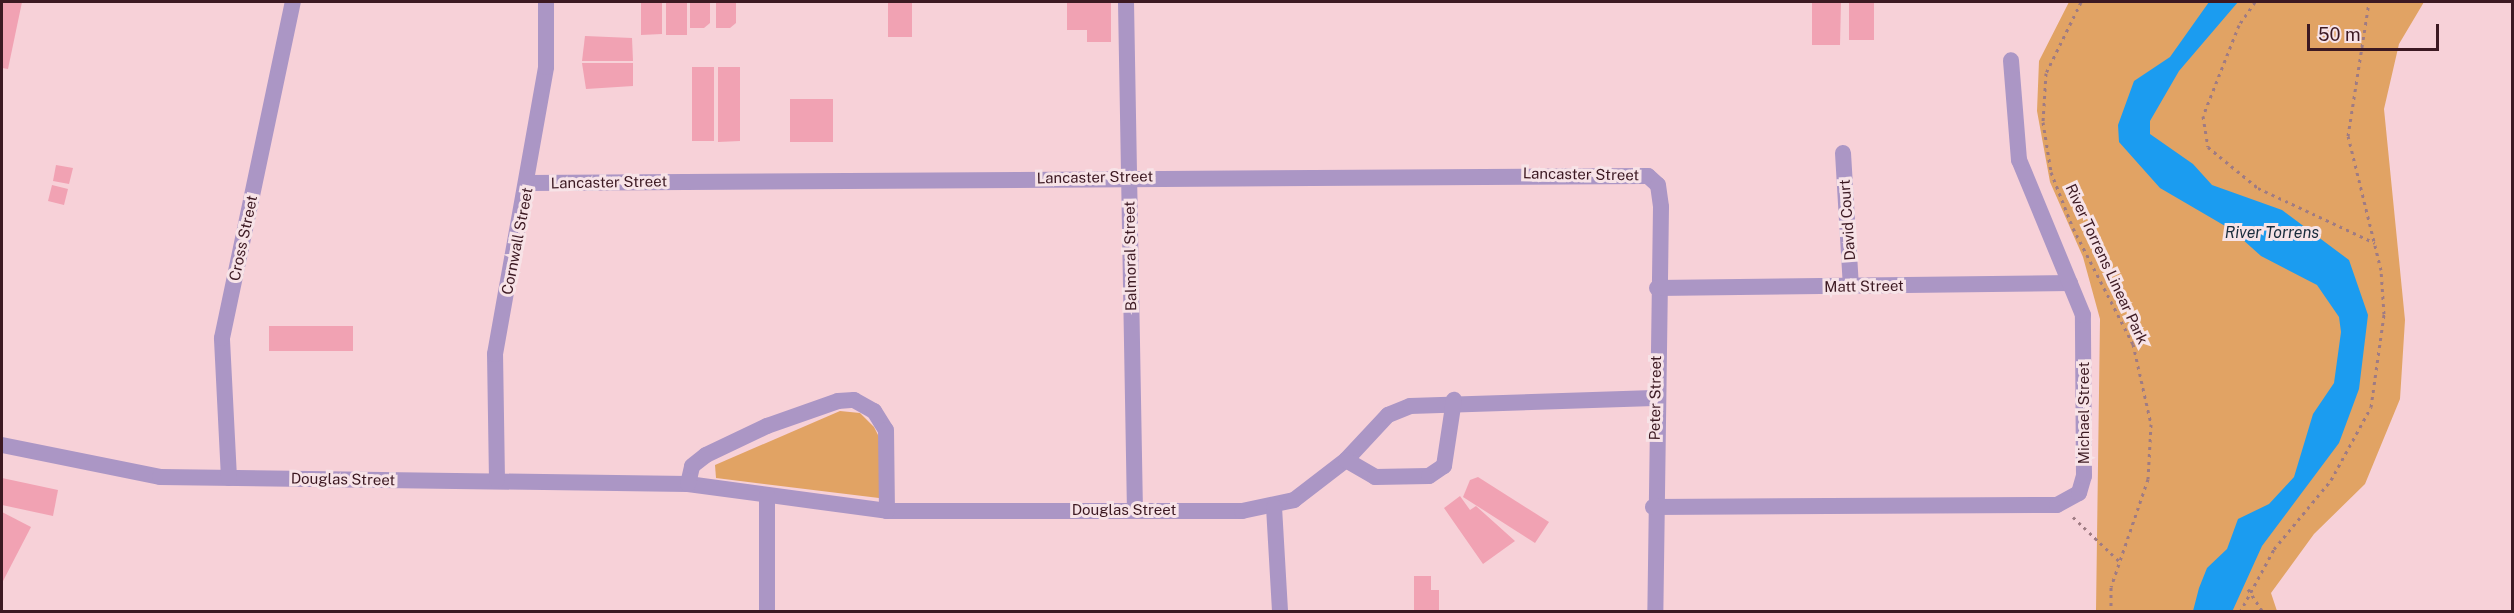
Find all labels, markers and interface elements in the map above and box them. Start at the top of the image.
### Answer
scale bar [2310,12,2442,50]
text: 50 m [2318,24,2361,45]
street label: Lancaster Street [1523,164,1639,184]
street label: Lancaster Street [1037,167,1153,187]
street label: Lancaster Street [551,172,667,192]
street label: David Court [1835,179,1859,261]
street label: River Torrens Linear Park [2062,181,2152,347]
street label: Cornwall Street [498,186,536,296]
street label: Cross Street [225,194,261,282]
street label: Balmoral Street [1120,201,1140,311]
water label: River Torrens [2225,223,2319,243]
street label: Matt Street [1824,276,1904,296]
street label: Peter Street [1645,355,1665,441]
street label: Michael Street [2075,362,2093,464]
street label: Douglas Street [291,469,395,489]
street label: Douglas Street [1072,501,1176,519]

